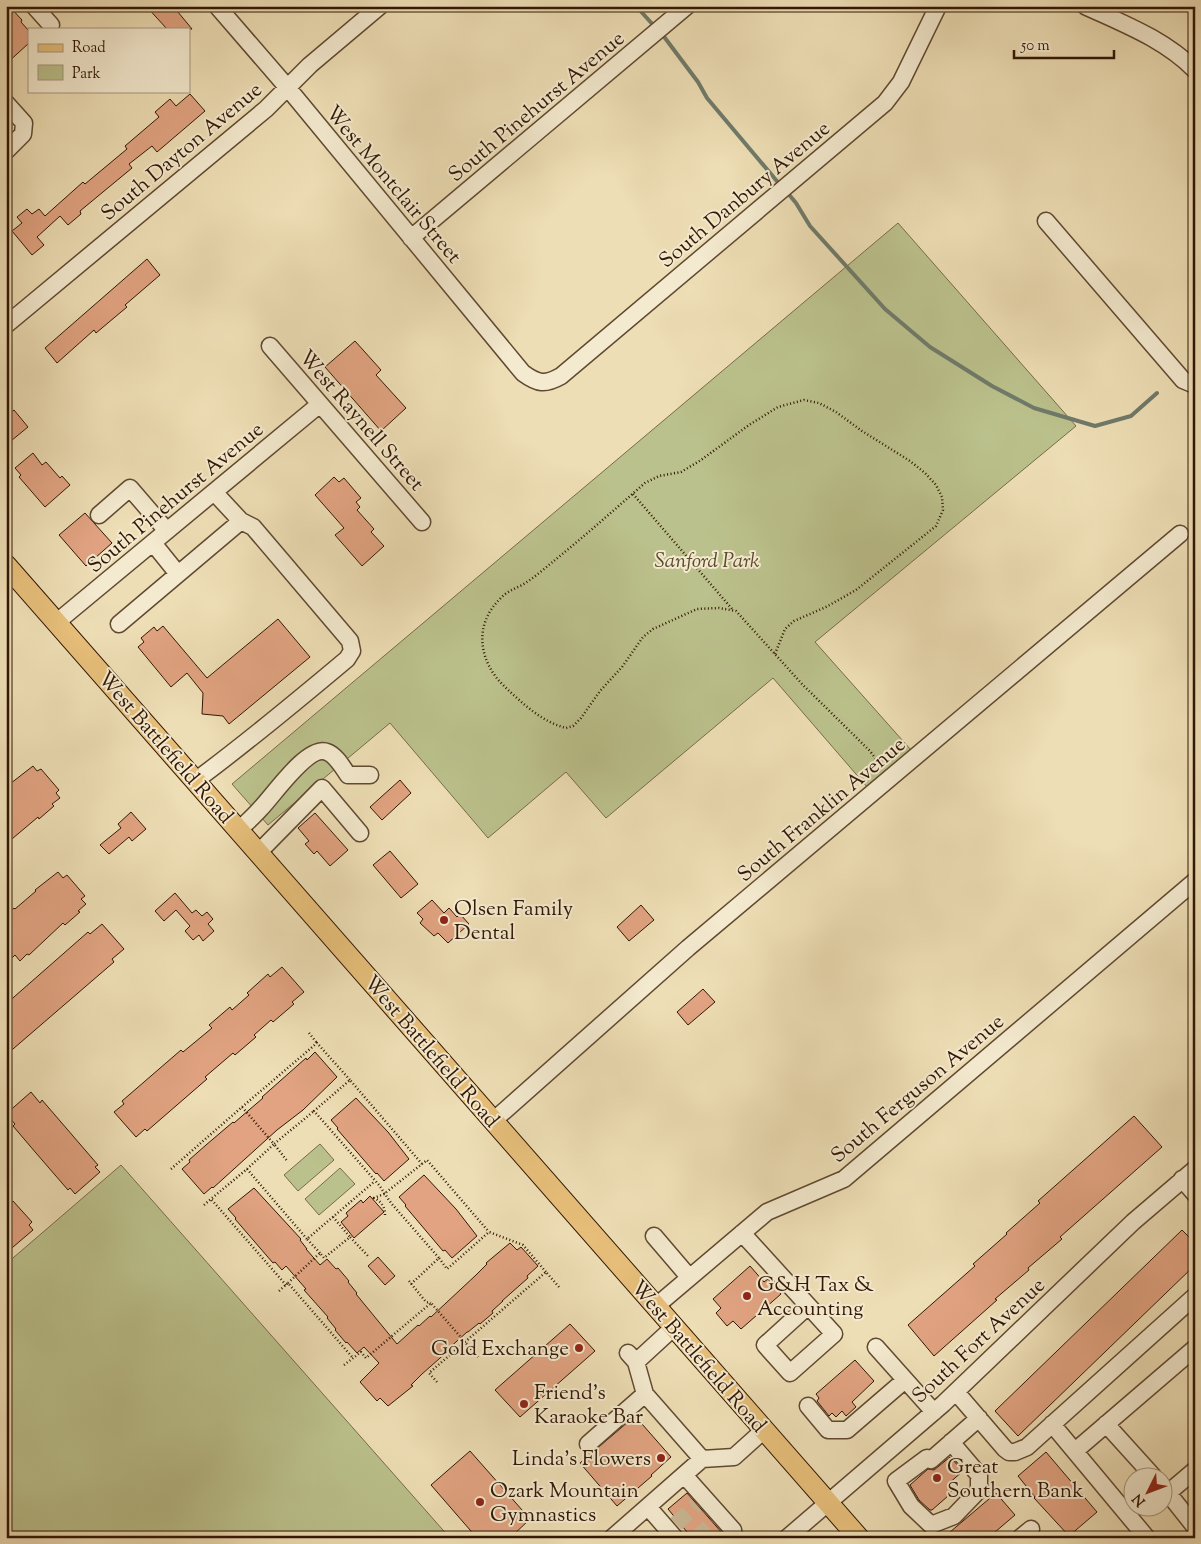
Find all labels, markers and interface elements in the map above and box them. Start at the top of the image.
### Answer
street label: South Pinehurst Avenue [443,25,632,190]
legend [28,28,190,92]
scale bar [1014,28,1114,60]
text: 50 m [1020,36,1050,57]
text: Road [72,38,106,59]
text: Park [72,64,101,85]
street label: South Dayton Avenue [95,76,269,229]
street label: West Montclair Street [317,100,468,271]
street label: South Danbury Avenue [653,115,837,276]
street label: West Raynell Street [291,344,430,498]
street label: South Pinehurst Avenue [82,416,271,581]
park label: Sanford Park [654,547,760,577]
street label: West Battlefield Road [90,665,239,831]
street label: South Franklin Avenue [732,731,913,890]
place label: Olsen Family Dental [454,895,574,949]
marker: Olsen Family Dental [438,914,450,926]
street label: West Battlefield Road [356,969,505,1135]
street label: South Ferguson Avenue [825,1008,1012,1171]
place label: G&H Tax & Accounting [757,1271,874,1325]
street label: South Fort Avenue [906,1272,1053,1411]
street label: West Battlefield Road [623,1274,772,1440]
marker: G&H Tax & Accounting [741,1290,753,1302]
place label: Gold Exchange [431,1335,569,1365]
marker: Gold Exchange [573,1342,585,1354]
place label: Friend's Karaoke Bar [534,1379,643,1433]
marker: Friend's Karaoke Bar [518,1398,530,1410]
place label: Linda's Flowers [512,1445,651,1475]
marker: Linda's Flowers [655,1452,667,1464]
place label: Great Southern Bank [947,1453,1084,1507]
north arrow [1124,1466,1174,1516]
marker: Great Southern Bank [931,1472,943,1484]
place label: Ozark Mountain Gymnastics [490,1477,639,1531]
text: N [1129,1489,1151,1510]
marker: Ozark Mountain Gymnastics [474,1496,486,1508]

